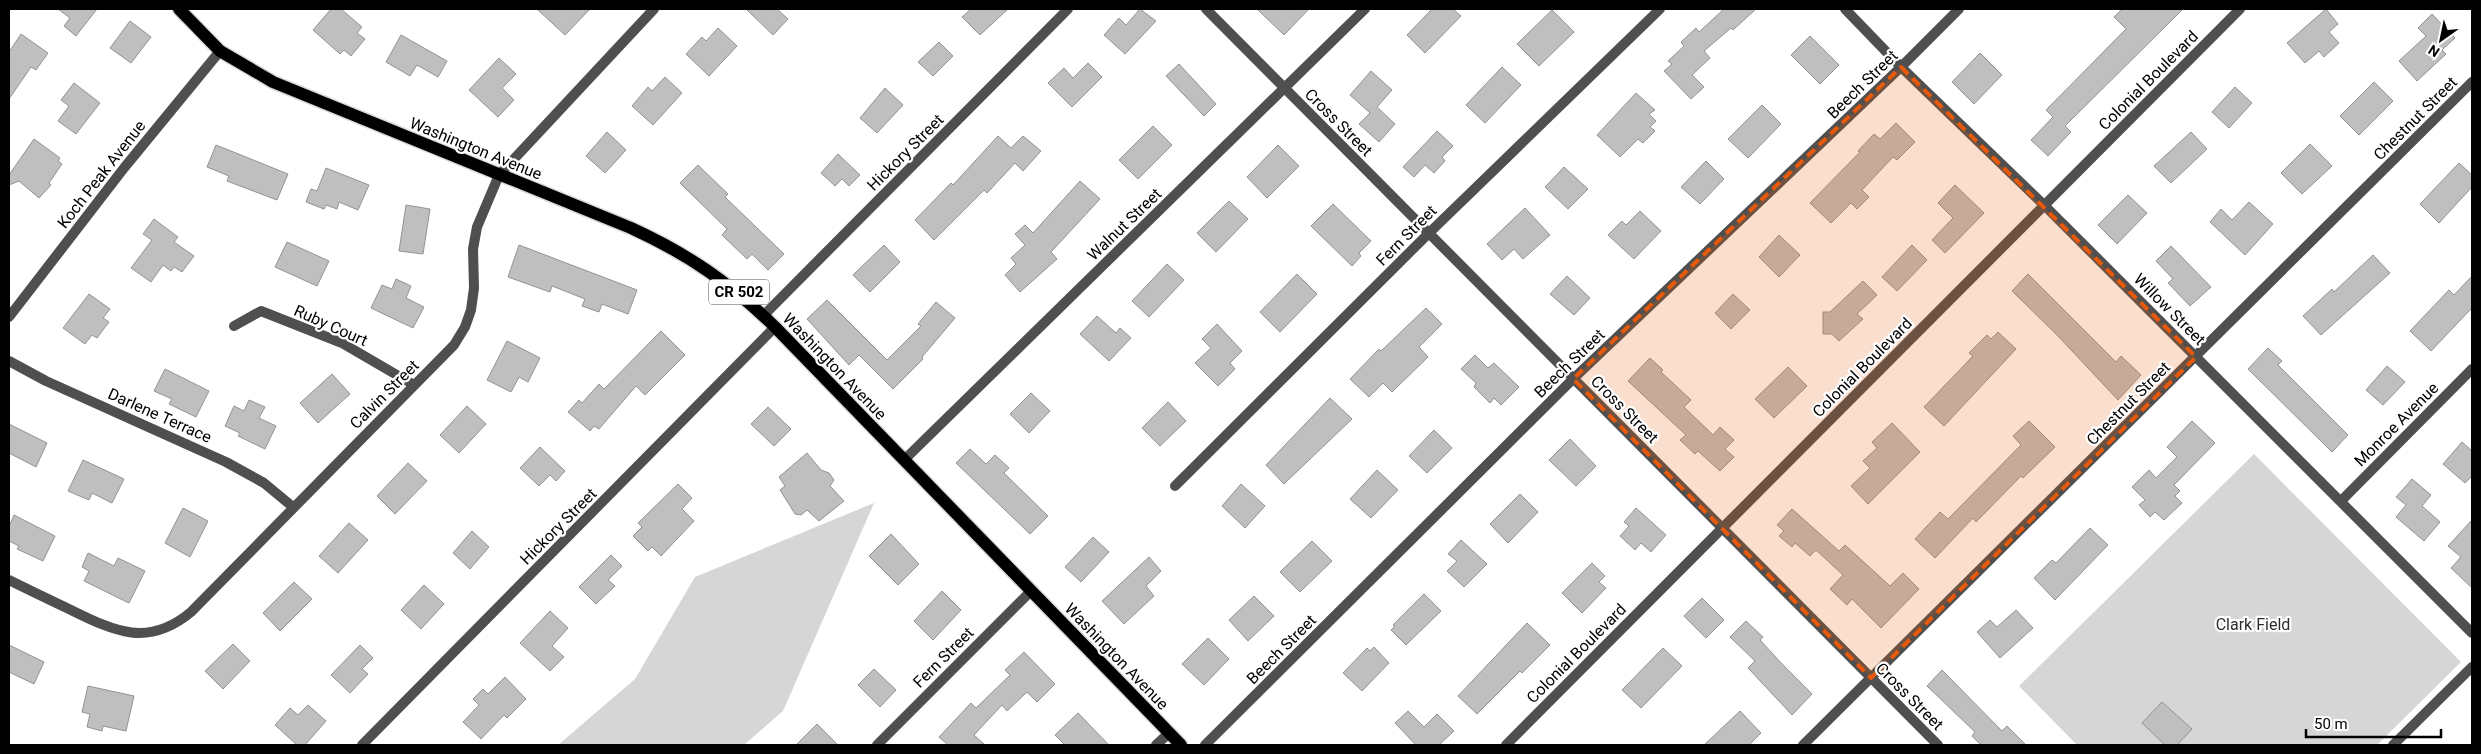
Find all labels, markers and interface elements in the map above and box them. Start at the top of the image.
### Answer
north arrow [2416,15,2466,65]
street label: Colonial Boulevard [2095,27,2202,134]
text: N [2425,41,2442,60]
street label: Beech Street [1823,46,1901,123]
street label: Chestnut Street [2370,73,2461,164]
street label: Cross Street [1301,85,1376,160]
street label: Hickory Street [863,110,948,195]
street label: Washington Avenue [407,113,545,184]
street label: Koch Peak Avenue [53,117,149,232]
street label: Walnut Street [1083,184,1165,264]
street label: Fern Street [1372,201,1441,270]
street label: Willow Street [2130,270,2209,349]
road number: CR 502 [709,280,769,304]
street label: Ruby Court [291,301,371,350]
street label: Washington Avenue [779,309,890,424]
street label: Colonial Boulevard [1809,314,1916,421]
street label: Beech Street [1530,325,1608,402]
street label: Calvin Street [346,356,423,433]
street label: Chestnut Street [2083,358,2174,449]
street label: Cross Street [1587,372,1662,447]
street label: Monroe Avenue [2350,378,2442,470]
street label: Darlene Terrace [105,384,215,447]
street label: Hickory Street [516,484,601,569]
street label: Washington Avenue [1061,599,1172,714]
street label: Colonial Boulevard [1523,600,1630,707]
street label: Beech Street [1243,611,1320,688]
park label: Clark Field [2216,615,2290,634]
street label: Fern Street [909,623,978,692]
street label: Cross Street [1872,659,1947,734]
scale bar [2306,706,2441,738]
text: 50 m [2314,715,2348,733]

